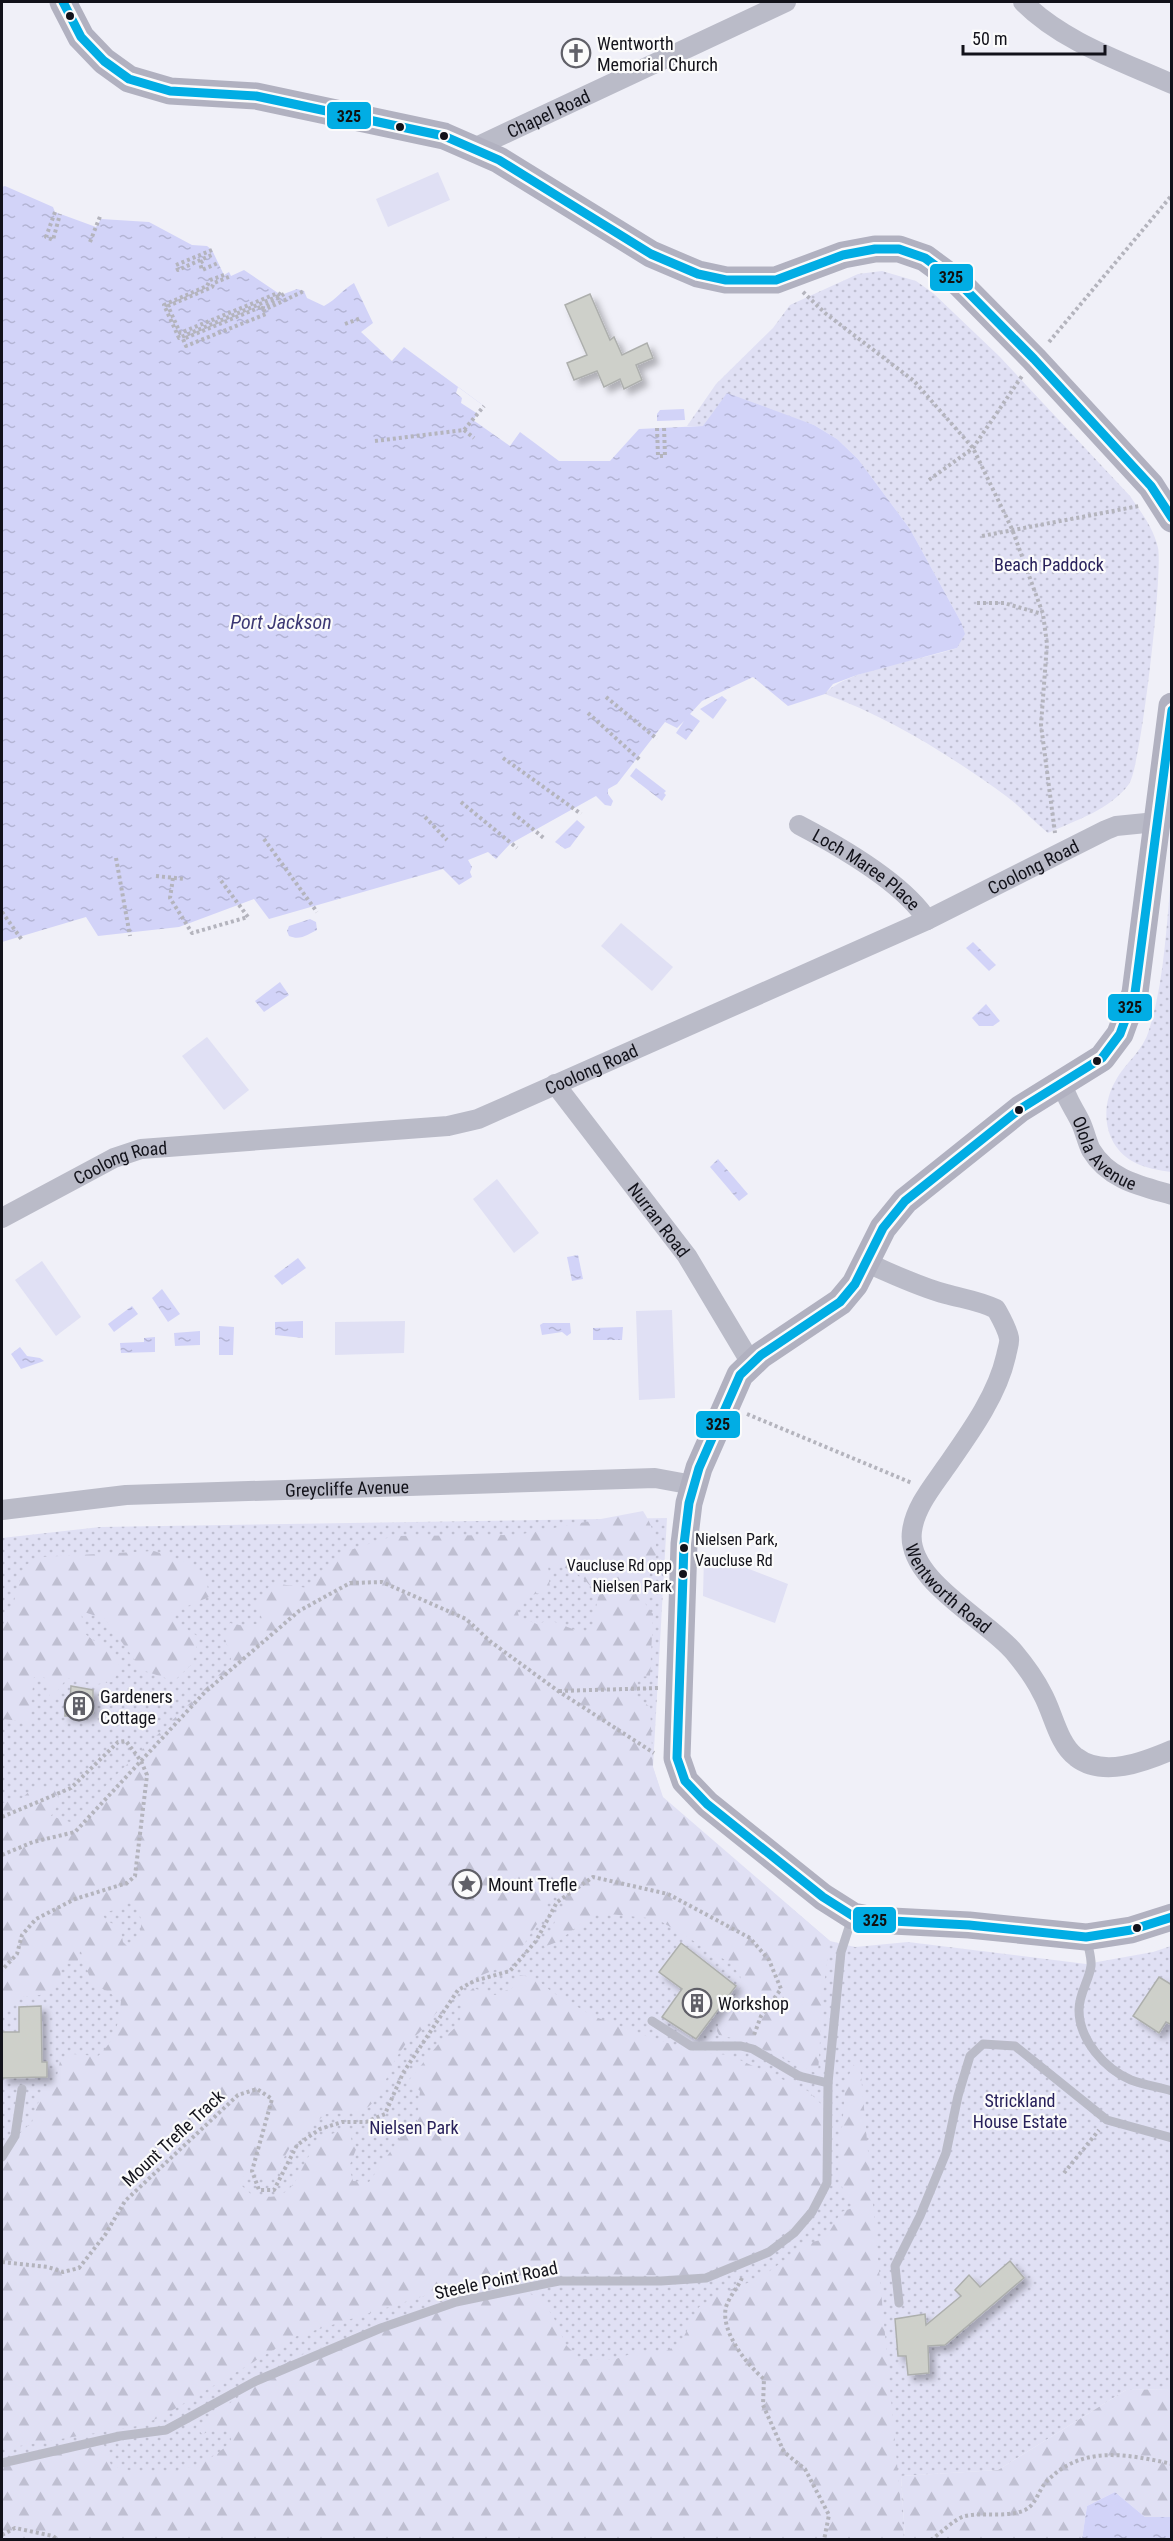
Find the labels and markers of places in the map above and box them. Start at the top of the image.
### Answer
unlabelled marker [64,10,76,22]
place label: Wentworth Memorial Church [597,33,718,75]
church icon: Wentworth Memorial Church [560,37,592,69]
unlabelled marker [394,121,406,133]
unlabelled marker [438,130,450,142]
unlabelled marker [1091,1055,1103,1067]
unlabelled marker [1013,1104,1025,1116]
place label: Nielsen Park, Vaucluse Rd [695,1530,778,1570]
marker: Nielsen Park, Vaucluse Rd [678,1542,690,1554]
place label: Vaucluse Rd opp Nielsen Park [567,1556,673,1596]
marker: Vaucluse Rd opp Nielsen Park [677,1568,689,1580]
place label: Gardeners Cottage [100,1686,173,1728]
building icon: Gardeners Cottage [63,1690,95,1722]
place icon: Mount Trefle [451,1868,483,1900]
place label: Mount Trefle [488,1874,577,1895]
unlabelled marker [1131,1922,1143,1934]
building icon: Workshop [681,1987,713,2019]
place label: Workshop [718,1993,789,2014]

